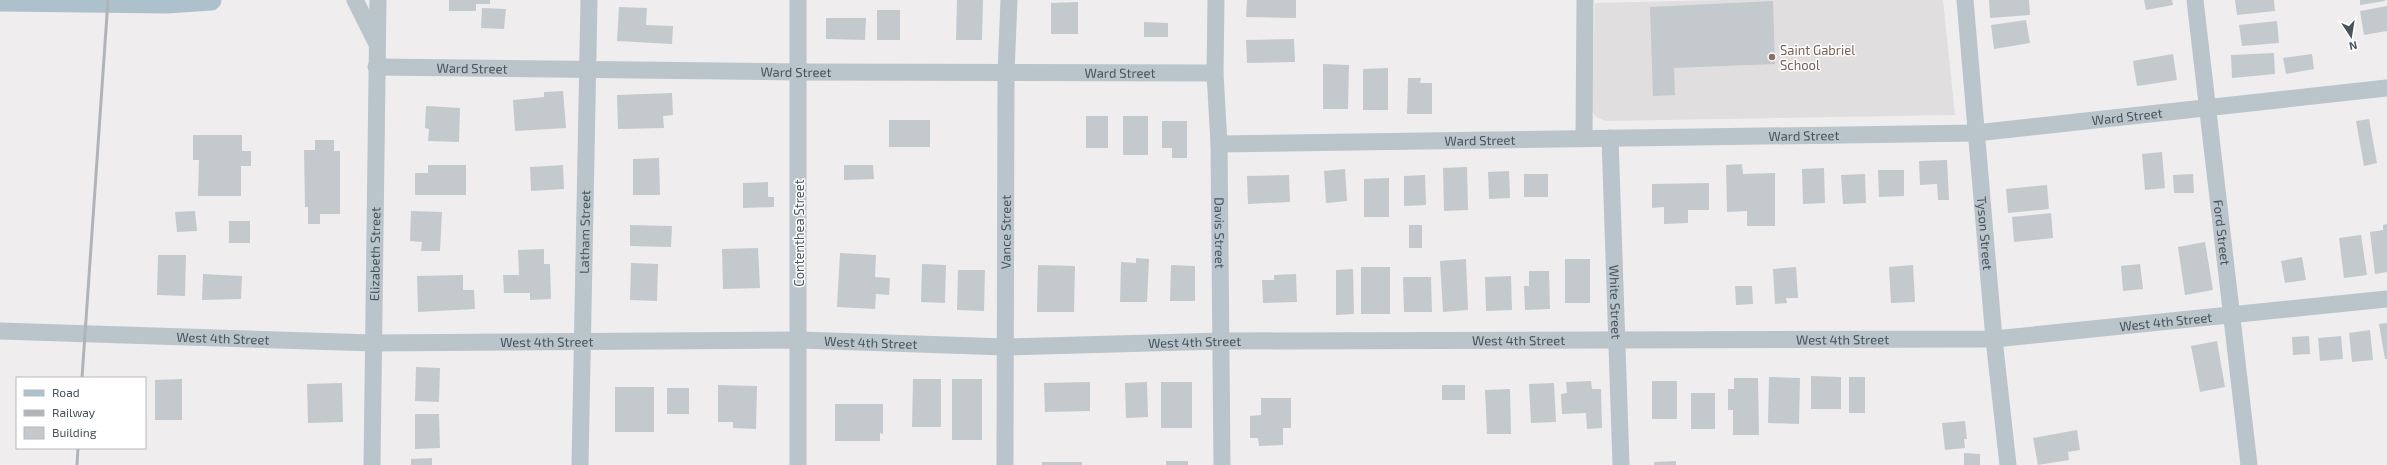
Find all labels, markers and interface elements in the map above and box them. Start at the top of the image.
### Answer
north arrow [2331,16,2371,56]
text: N [2348,39,2358,53]
place label: Saint Gabriel School [1780,42,1855,73]
marker: Saint Gabriel School [1767,52,1777,62]
street label: Ward Street [436,60,508,77]
street label: Ward Street [760,64,831,80]
street label: Ward Street [1084,65,1155,81]
street label: Ward Street [2091,105,2163,128]
street label: Ward Street [1768,127,1840,144]
street label: Ward Street [1444,132,1516,149]
street label: Contenthea Street [791,179,807,287]
street label: Latham Street [576,190,593,274]
street label: Vance Street [997,195,1014,269]
street label: Tyson Street [1974,196,1996,271]
street label: Davis Street [1211,197,1228,269]
street label: Ford Street [2210,199,2234,266]
street label: Elizabeth Street [366,207,383,301]
street label: White Street [1606,265,1625,339]
street label: West 4th Street [2119,309,2213,334]
street label: West 4th Street [176,329,270,348]
street label: West 4th Street [1796,331,1889,348]
street label: West 4th Street [1472,332,1565,348]
street label: West 4th Street [500,333,593,350]
street label: West 4th Street [824,333,918,352]
street label: West 4th Street [1148,333,1241,351]
legend [16,377,146,449]
text: Road [52,385,80,399]
text: Railway [52,405,96,419]
text: Building [52,425,97,439]

